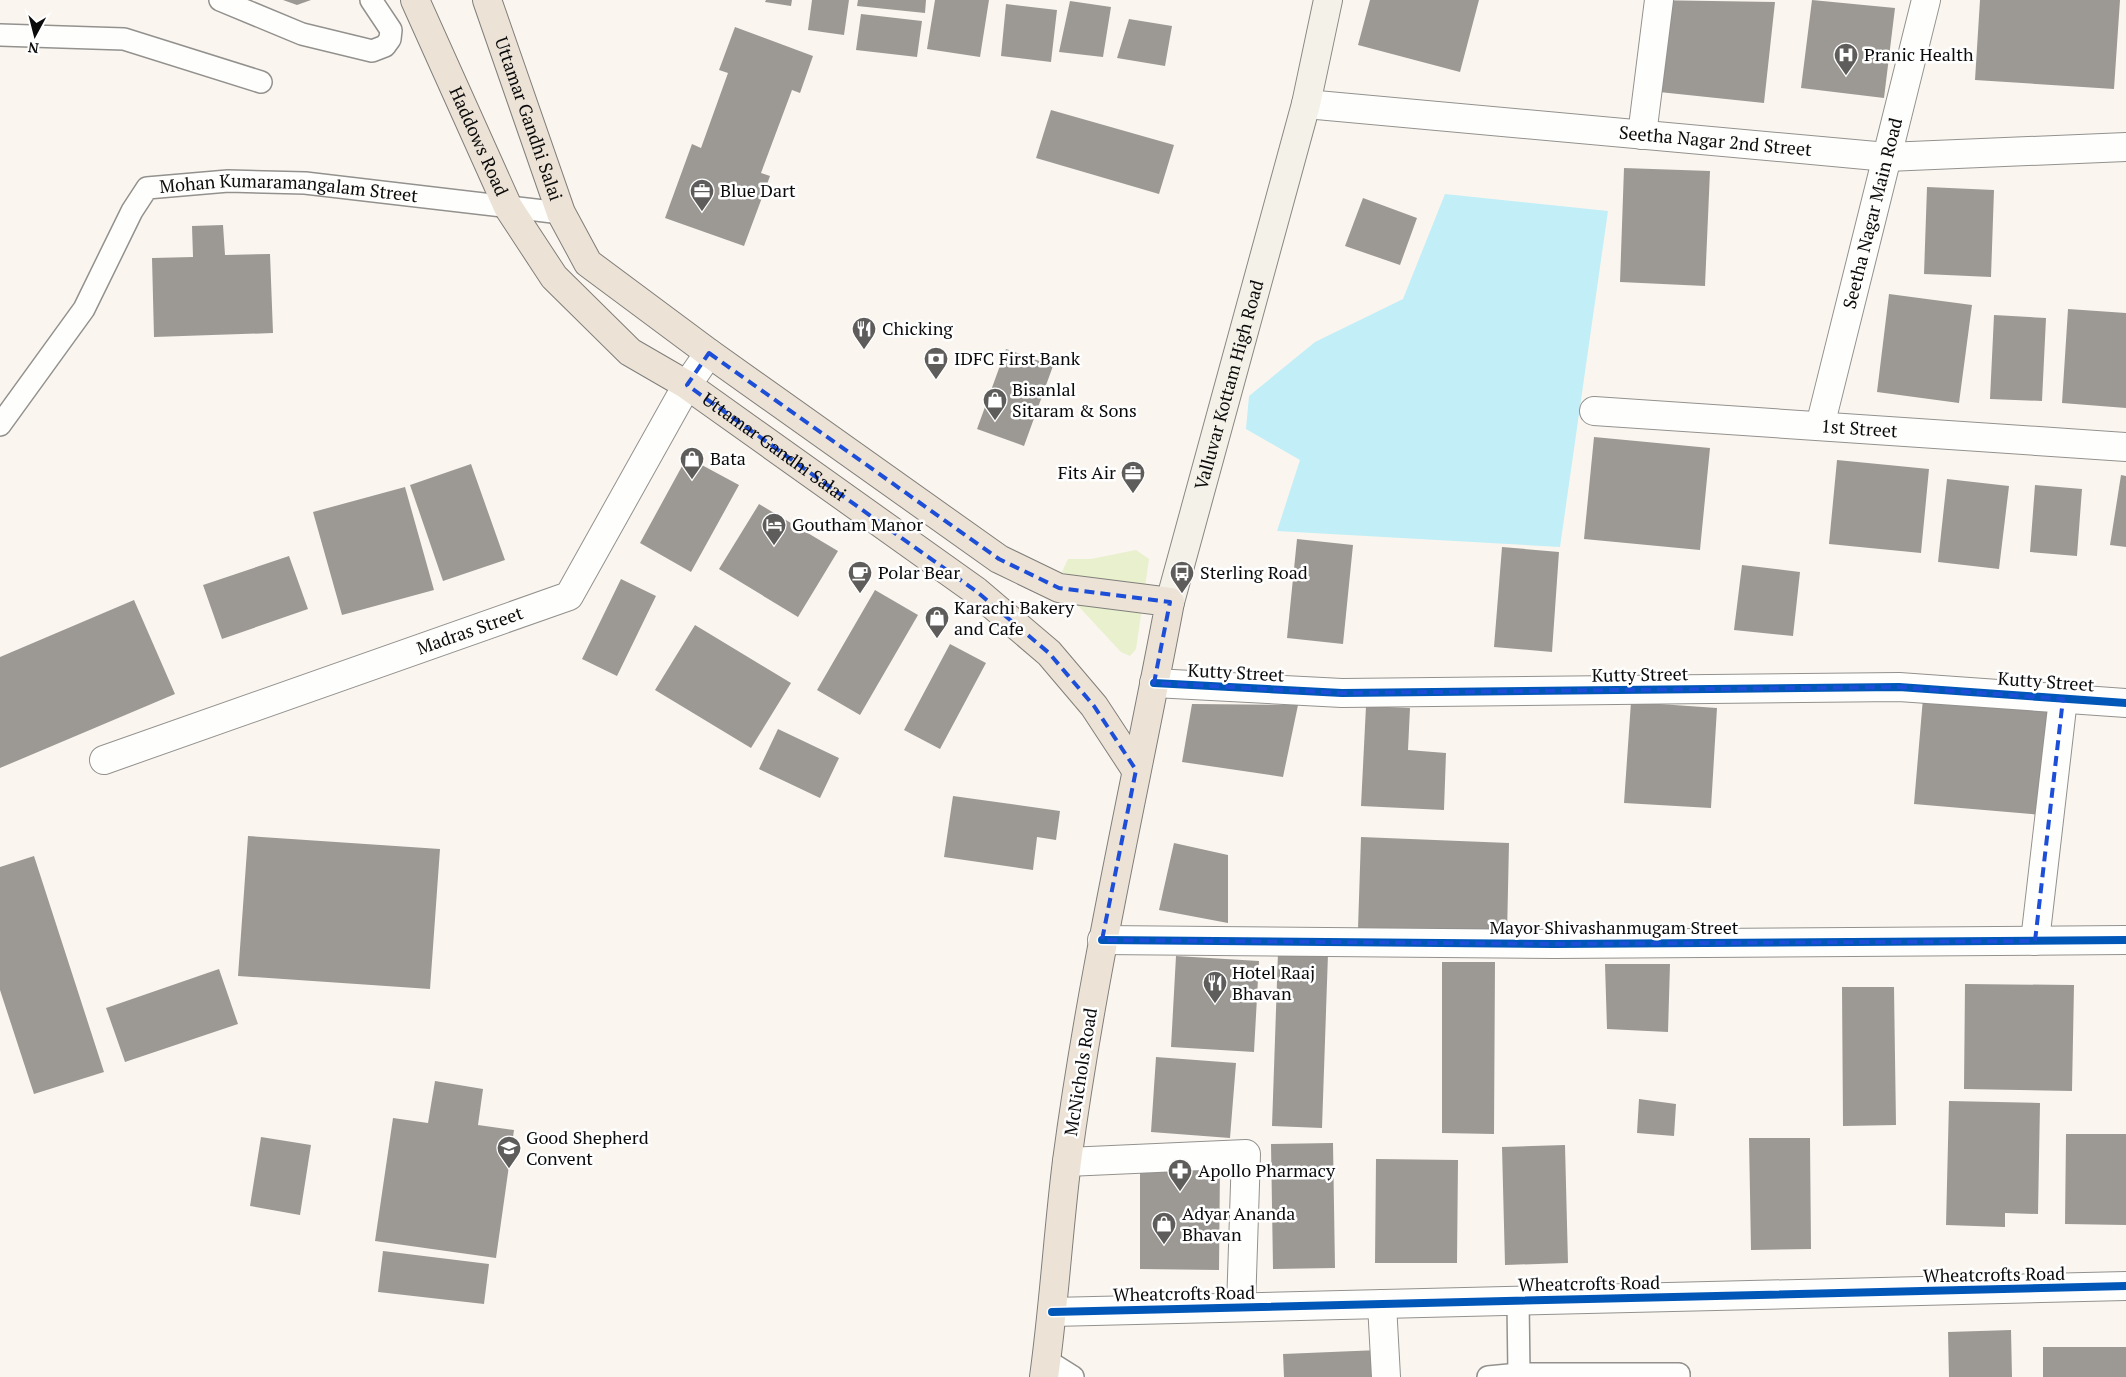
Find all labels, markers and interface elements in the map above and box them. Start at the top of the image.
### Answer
north arrow [10,10,60,60]
street label: Uttamar Gandhi Salai [490,34,569,204]
text: N [27,38,40,58]
hospital icon: Pranic Health [1833,42,1859,76]
place label: Pranic Health [1864,42,1974,66]
street label: Haddows Road [444,83,514,199]
street label: Seetha Nagar Main Road [1837,115,1907,311]
street label: Seetha Nagar 2nd Street [1618,120,1813,161]
street label: Mohan Kumaramangalam Street [158,168,420,207]
office icon: Blue Dart [689,178,715,212]
place label: Blue Dart [720,178,796,202]
street label: Valluvar Kottam High Road [1188,277,1268,492]
restaurant icon: Chicking [851,316,877,350]
place label: Chicking [882,316,953,340]
bank icon: IDFC First Bank [923,346,949,380]
place label: IDFC First Bank [954,346,1081,370]
place label: Bisanlal Sitaram & Sons [1012,377,1137,422]
street label: Uttamar Gandhi Salai [698,386,851,506]
shop icon: Bisanlal Sitaram & Sons [982,387,1008,421]
street label: 1st Street [1820,413,1899,443]
shop icon: Bata [679,446,705,480]
place label: Bata [710,446,746,470]
place label: Fits Air [1058,460,1116,484]
office icon: Fits Air [1120,460,1146,494]
hotel icon: Goutham Manor [761,512,787,546]
place label: Goutham Manor [792,512,923,536]
cafe icon: Polar Bear [847,560,873,594]
place label: Polar Bear [878,560,960,584]
bus stop icon: Sterling Road [1169,560,1195,594]
place label: Sterling Road [1200,560,1308,584]
place label: Karachi Bakery and Cafe [954,595,1075,640]
street label: Madras Street [413,600,526,660]
shop icon: Karachi Bakery and Cafe [924,605,950,639]
street label: Kutty Street [1187,657,1285,687]
street label: Kutty Street [1591,661,1689,687]
street label: Kutty Street [1997,666,2095,696]
street label: Mayor Shivashanmugam Street [1489,915,1739,939]
place label: Hotel Raaj Bhavan [1232,960,1315,1005]
restaurant icon: Hotel Raaj Bhavan [1202,970,1228,1004]
street label: McNichols Road [1058,1006,1102,1138]
place label: Good Shepherd Convent [526,1125,649,1170]
school or university icon: Good Shepherd Convent [496,1135,522,1169]
pharmacy icon: Apollo Pharmacy [1167,1158,1193,1192]
place label: Apollo Pharmacy [1198,1158,1336,1182]
place label: Adyar Ananda Bhavan [1182,1201,1295,1246]
shop icon: Adyar Ananda Bhavan [1151,1211,1177,1245]
street label: Wheatcrofts Road [1923,1261,2065,1287]
street label: Wheatcrofts Road [1518,1270,1660,1296]
street label: Wheatcrofts Road [1113,1280,1255,1306]

